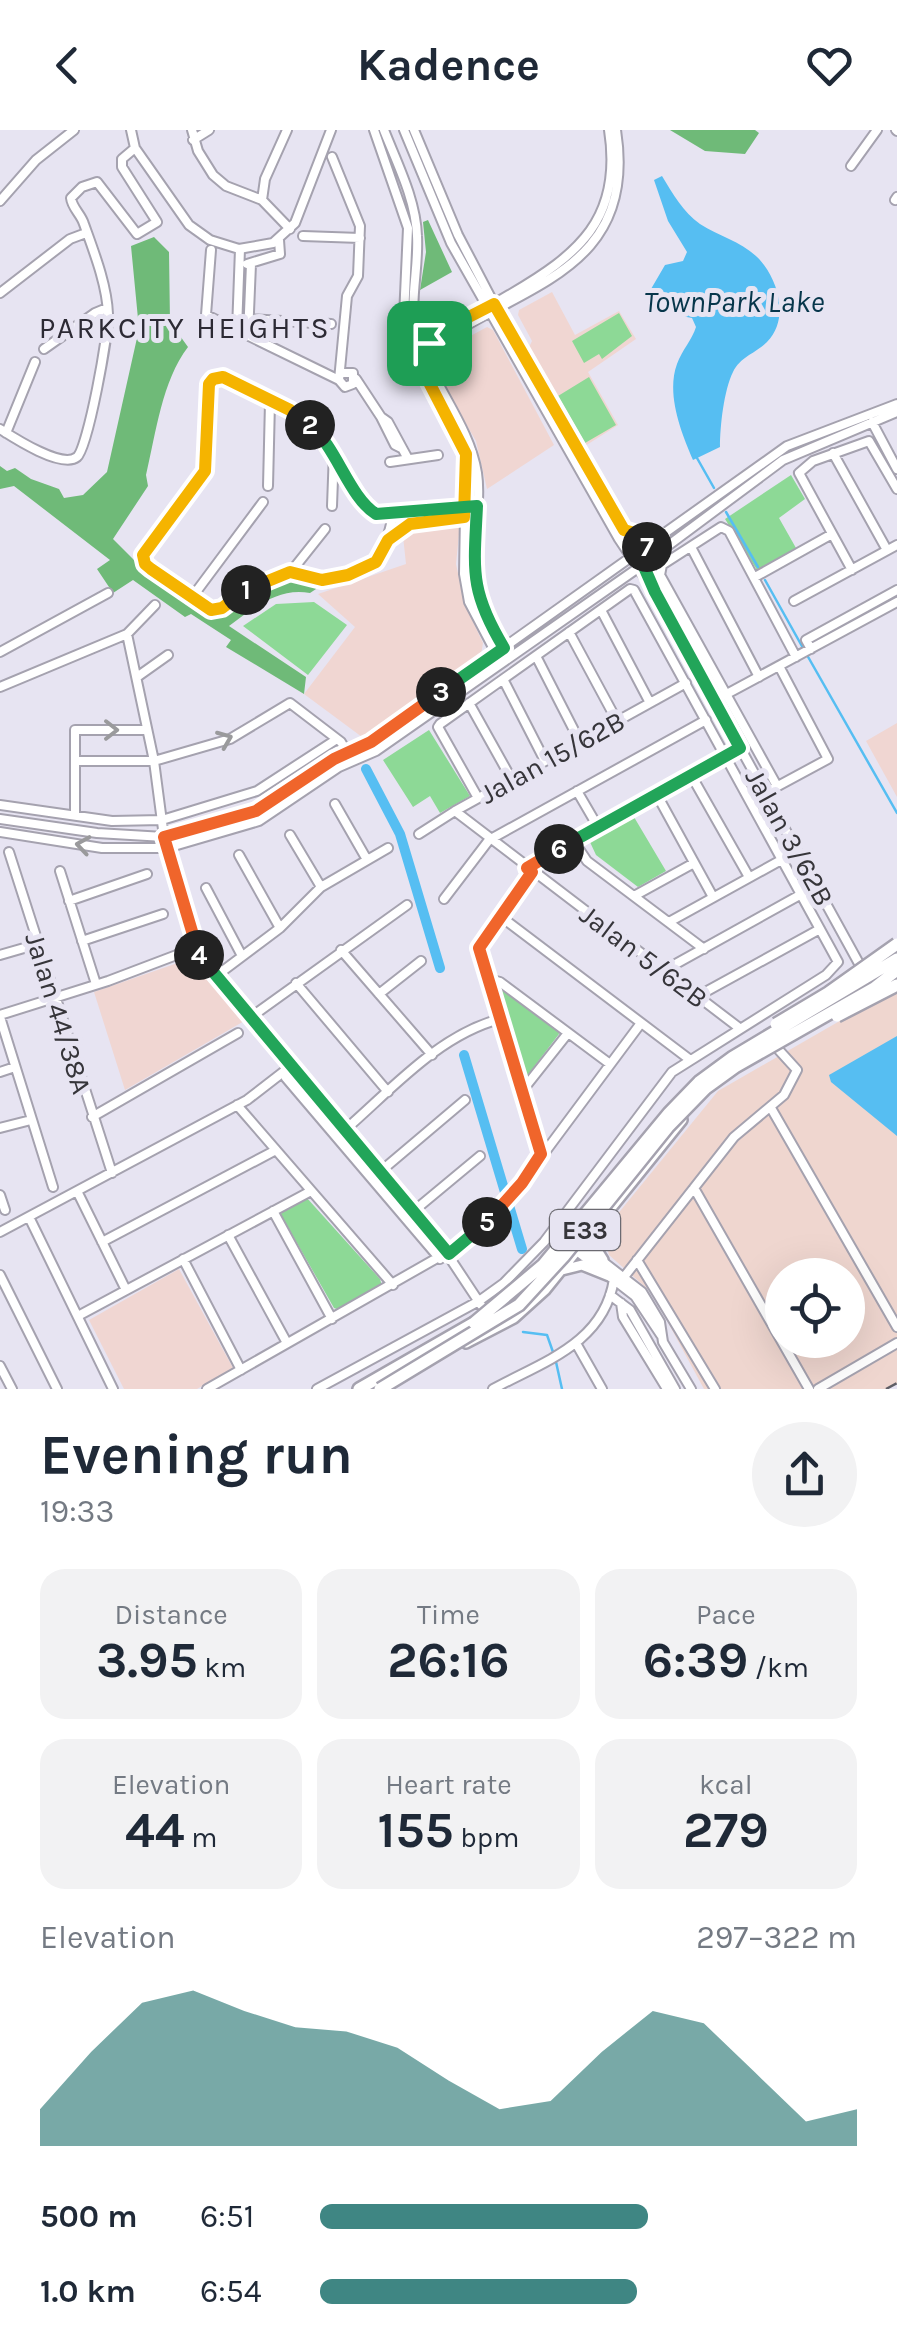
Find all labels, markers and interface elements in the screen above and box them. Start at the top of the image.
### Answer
icon: back [40,38,95,93]
icon: heart [802,38,857,93]
text: Kadence [357,39,540,91]
water label: TownPark Lake [644,284,825,320]
pin [387,301,472,386]
district label: PARKCITY HEIGHTS [39,310,331,346]
icon: arrive [402,316,457,371]
pin: 2 [285,400,335,450]
text: 2 [302,408,318,441]
pin: 7 [622,522,672,572]
text: 7 [640,530,654,563]
pin: 1 [221,565,271,615]
text: 1 [241,573,251,606]
pin: 3 [416,667,466,717]
text: 3 [432,675,450,708]
street label: Jalan 15/62B [474,704,630,811]
one-way arrow [104,719,120,741]
one-way arrow [215,730,233,750]
street label: Jalan 3/62B [738,763,841,912]
pin: 6 [534,824,584,874]
text: 6 [551,832,568,865]
one-way arrow [75,835,91,856]
street label: Jalan 5/62B [573,898,714,1015]
street label: Jalan 44/38A [18,929,99,1098]
pin: 4 [174,930,224,980]
text: 4 [191,938,207,971]
pin: 5 [462,1197,512,1247]
text: 5 [479,1205,495,1238]
road number: E33 [550,1210,620,1250]
map controls [765,1258,865,1358]
button: locate [765,1258,865,1358]
button: share [752,1422,857,1527]
text: Evening run [40,1423,353,1487]
text: 19:33 [40,1493,114,1530]
text: Distance [115,1598,228,1631]
text: Time [417,1598,480,1631]
text: Pace [696,1598,756,1631]
text: 3.95 [96,1631,198,1690]
text: 26:16 [387,1631,510,1690]
text: 6:39 [643,1631,748,1690]
text: km [198,1651,246,1684]
text: /km [748,1651,809,1684]
text: Elevation [112,1768,230,1801]
text: Heart rate [385,1768,512,1801]
text: kcal [699,1768,753,1801]
text: 44 [125,1801,184,1860]
text: 155 [378,1801,454,1860]
text: 279 [683,1801,769,1860]
text: m [184,1821,217,1854]
text: bpm [454,1821,519,1854]
text: Elevation [40,1919,175,1956]
text: 297–322 m [696,1919,857,1956]
text: 500 m [40,2198,138,2235]
text: 6:51 [200,2198,254,2235]
text: 1.0 km [40,2273,136,2310]
text: 6:54 [200,2273,262,2310]

